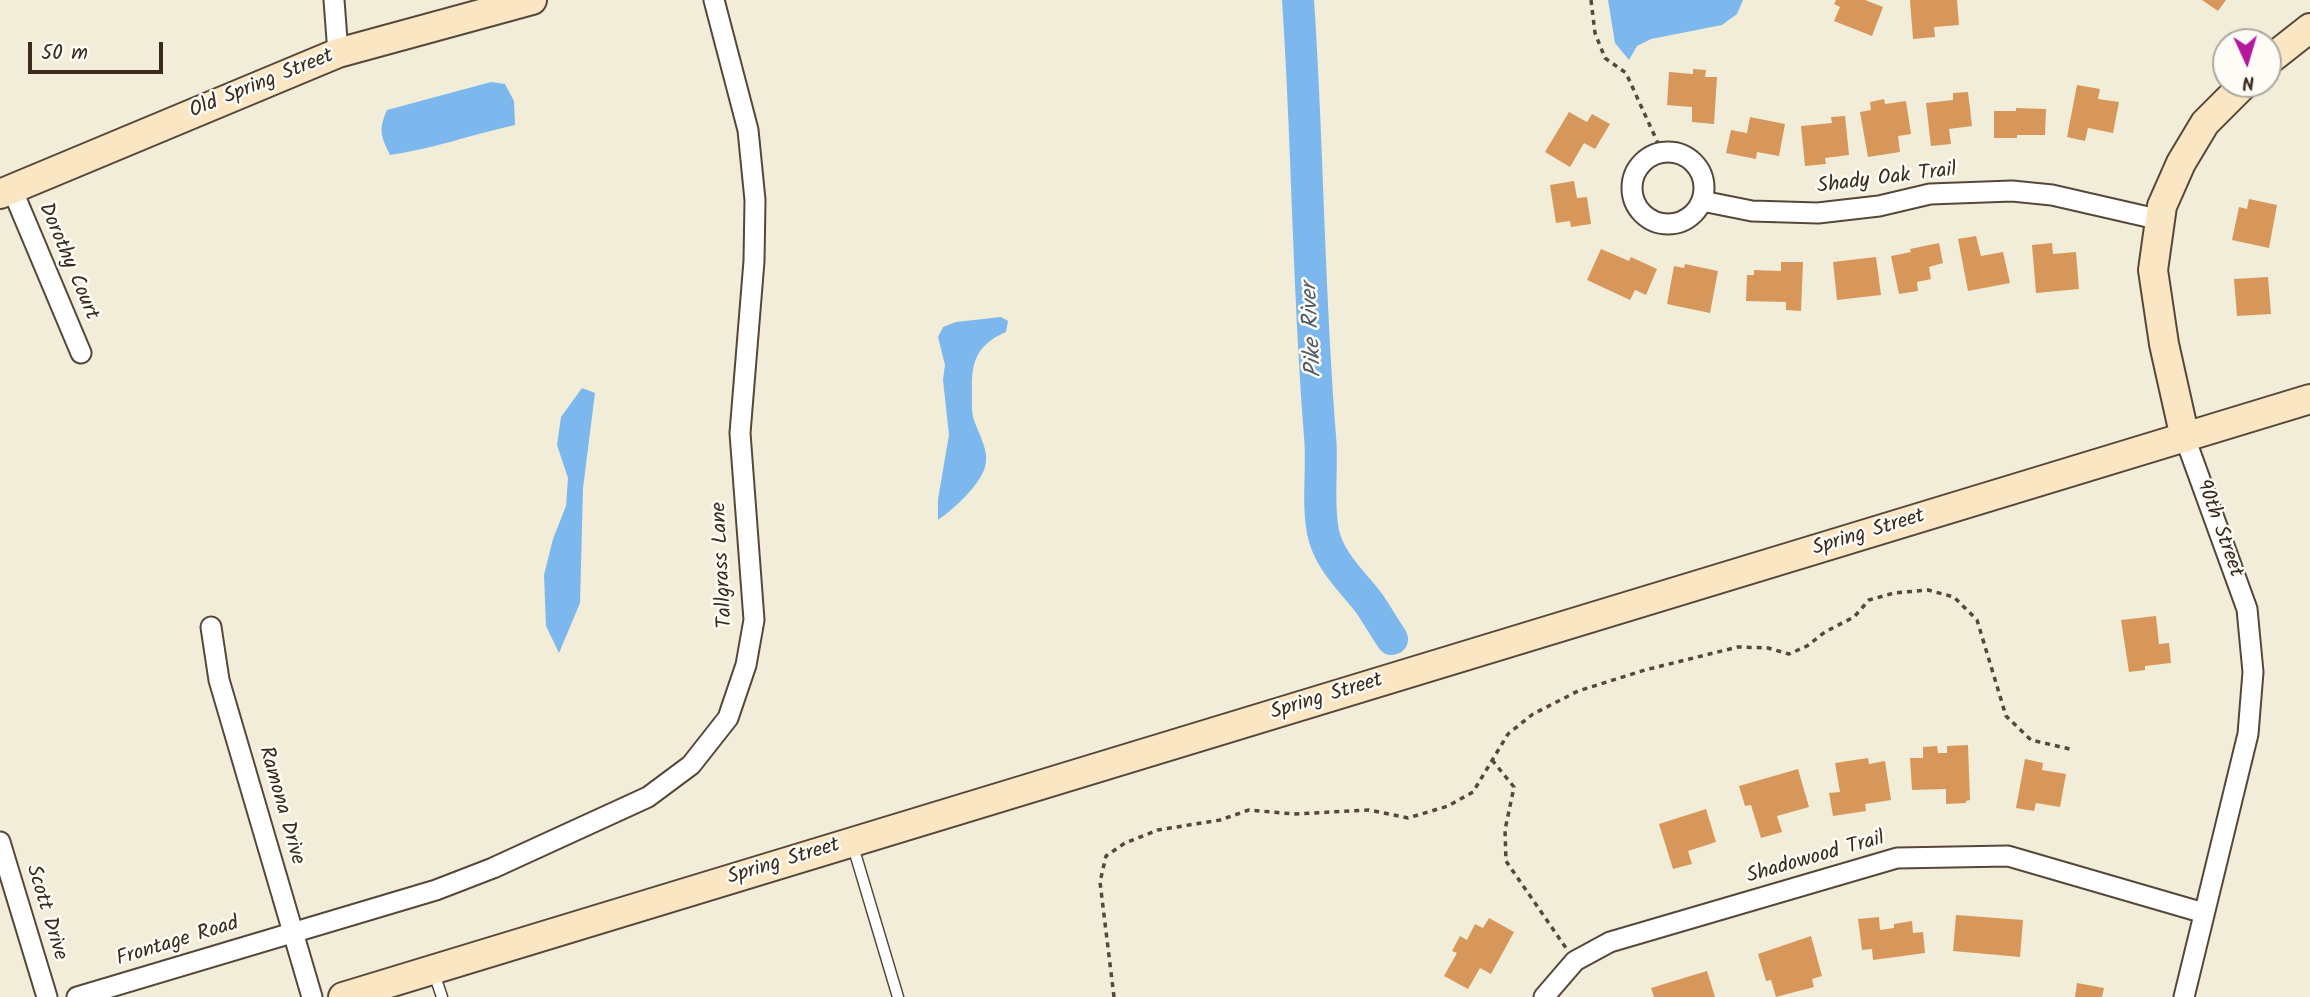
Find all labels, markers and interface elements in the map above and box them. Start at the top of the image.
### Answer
scale bar [32,28,166,72]
north arrow [2212,28,2282,98]
text: 50 m [41,37,88,70]
street label: Old Spring Street [186,45,338,125]
text: N [2241,67,2255,97]
street label: Shady Oak Trail [1816,159,1958,201]
street label: Dorothy Court [31,200,103,324]
water label: Pike River [1298,282,1330,378]
street label: 90th Street [2189,477,2247,581]
street label: Tallgrass Lane [708,501,740,629]
street label: Spring Street [1810,505,1928,563]
street label: Spring Street [1268,669,1386,727]
street label: Ramona Drive [251,744,309,868]
street label: Shadowood Trail [1744,827,1888,891]
street label: Spring Street [725,834,843,892]
street label: Scott Drive [19,862,71,964]
street label: Frontage Road [114,912,242,974]

